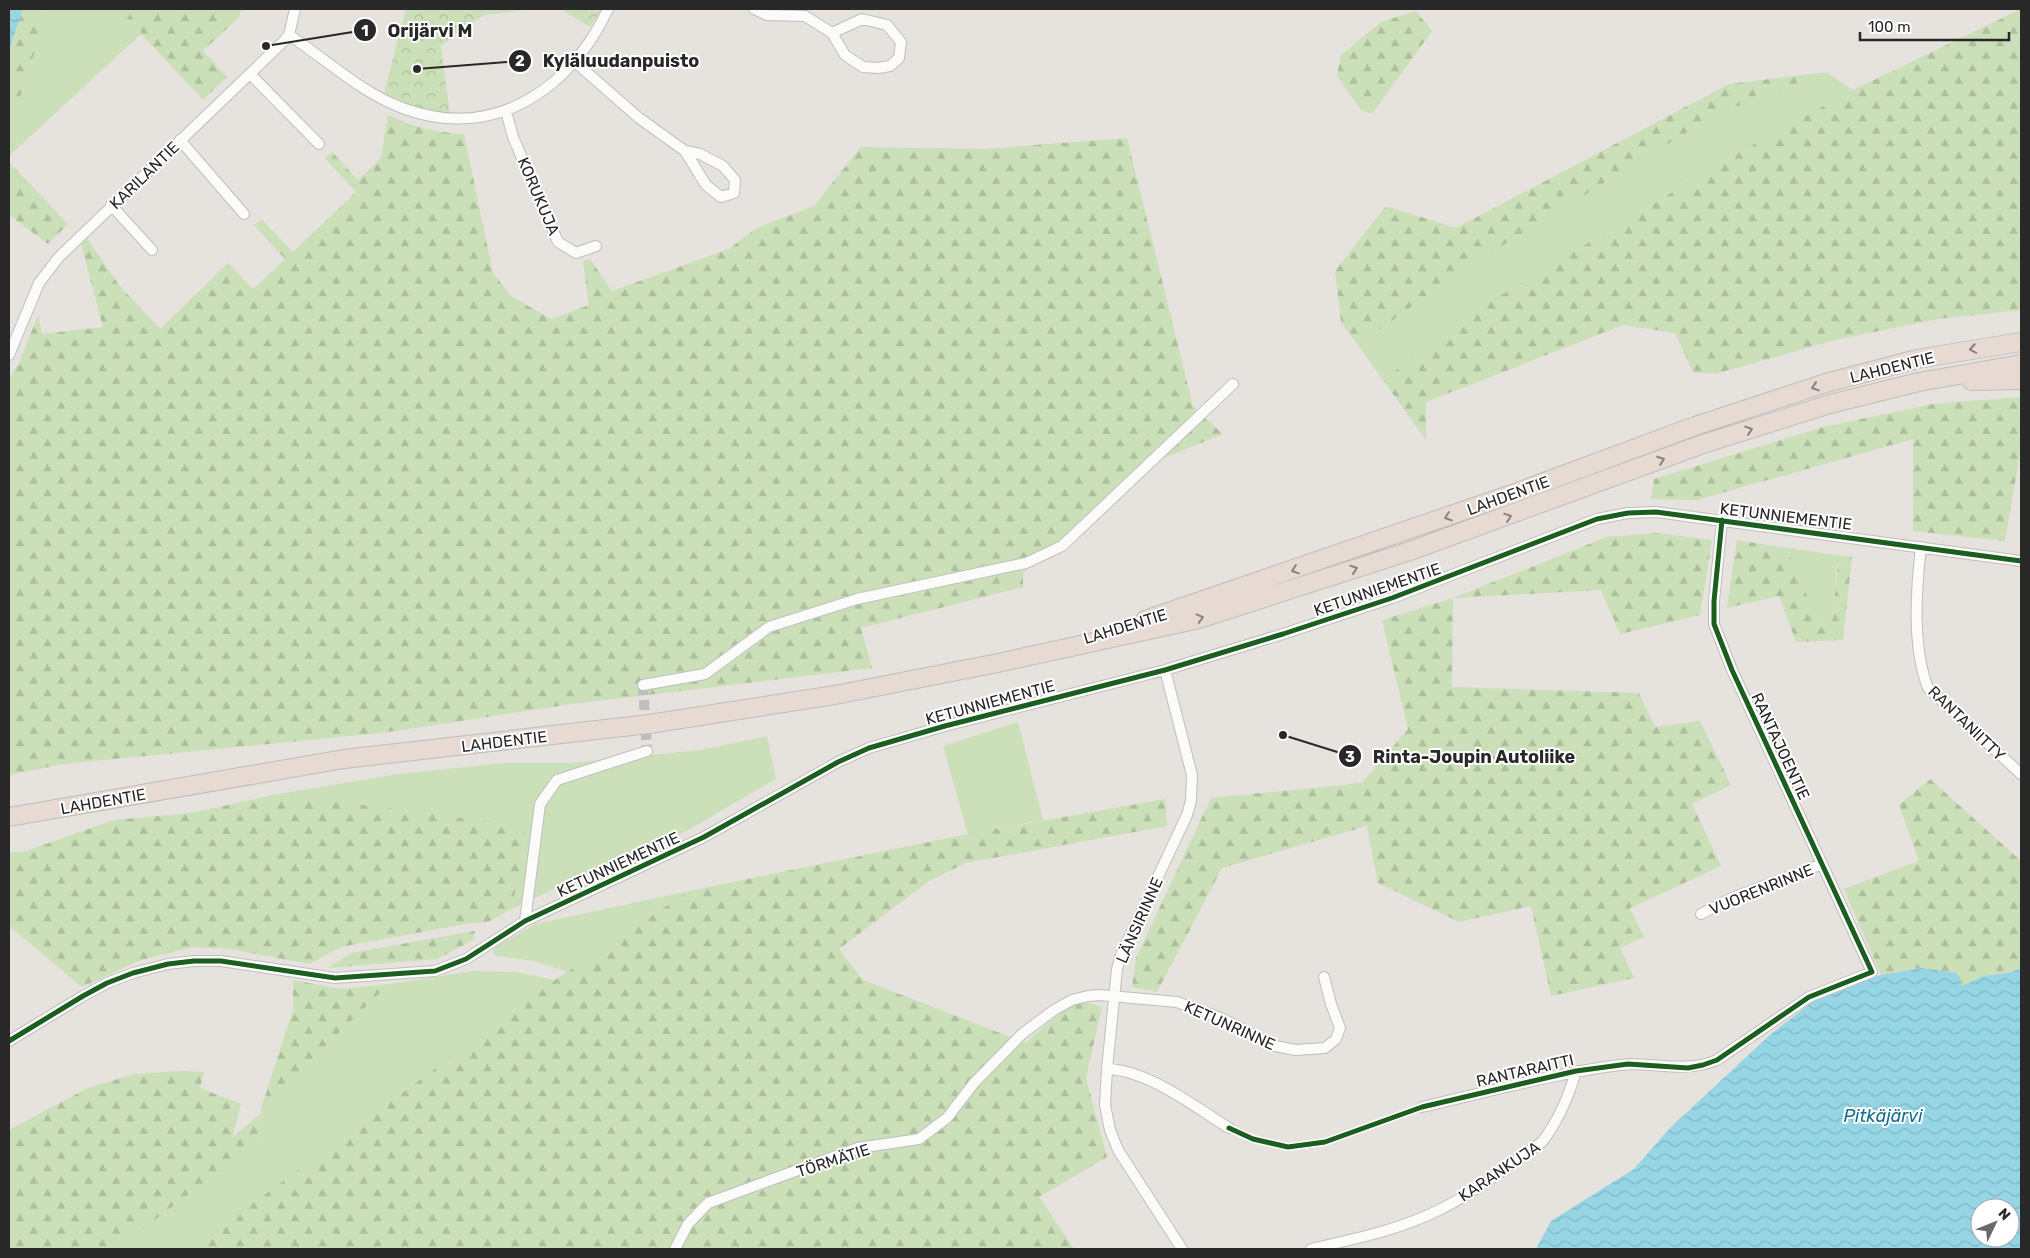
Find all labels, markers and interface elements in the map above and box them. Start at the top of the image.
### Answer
scale bar [1860,10,2009,42]
callout: Orijärvi M [352,14,482,47]
text: 100 m [1868,18,1910,36]
text: Orijärvi M [388,20,472,42]
text: 1 [361,22,369,40]
callout: Kyläluudanpuisto [508,44,709,77]
text: Kyläluudanpuisto [543,50,699,72]
text: 2 [515,52,525,70]
street label: KARILANTIE [106,137,183,213]
street label: KORUKUJA [514,154,564,238]
one-way arrow [1969,344,1977,354]
street label: LAHDENTIE [1848,348,1936,387]
one-way arrow [1811,381,1820,391]
one-way arrow [1745,425,1753,435]
one-way arrow [1656,456,1664,466]
street label: LAHDENTIE [1464,472,1552,519]
street label: KETUNNIEMENTIE [1719,499,1853,534]
one-way arrow [1444,511,1453,521]
one-way arrow [1504,513,1512,523]
street label: KETUNNIEMENTIE [1311,559,1443,620]
one-way arrow [1291,564,1299,574]
one-way arrow [1350,565,1358,575]
street label: LAHDENTIE [1081,605,1169,648]
one-way arrow [1195,613,1204,624]
street label: KETUNNIEMENTIE [923,676,1057,729]
street label: RANTANIITTY [1924,682,2009,765]
street label: RANTAJOENTIE [1747,690,1814,803]
street label: LAHDENTIE [460,727,548,756]
callout: Rinta-Joupin Autoliike [1337,740,1585,773]
text: Rinta-Joupin Autoliike [1373,746,1576,768]
text: 3 [1345,748,1355,766]
street label: LAHDENTIE [59,785,147,818]
street label: KETUNNIEMENTIE [554,828,682,901]
street label: VUORENRINNE [1706,860,1816,919]
street label: LÄNSIRINNE [1112,874,1167,966]
street label: KETUNRINNE [1181,997,1278,1054]
street label: RANTARAITTI [1474,1050,1576,1091]
water label: Pitkäjärvi [1843,1105,1923,1127]
street label: KARANKUJA [1455,1137,1544,1206]
street label: TÖRMÄTIE [794,1140,872,1181]
north arrow [1970,1198,2020,1248]
text: N [1994,1205,2014,1224]

